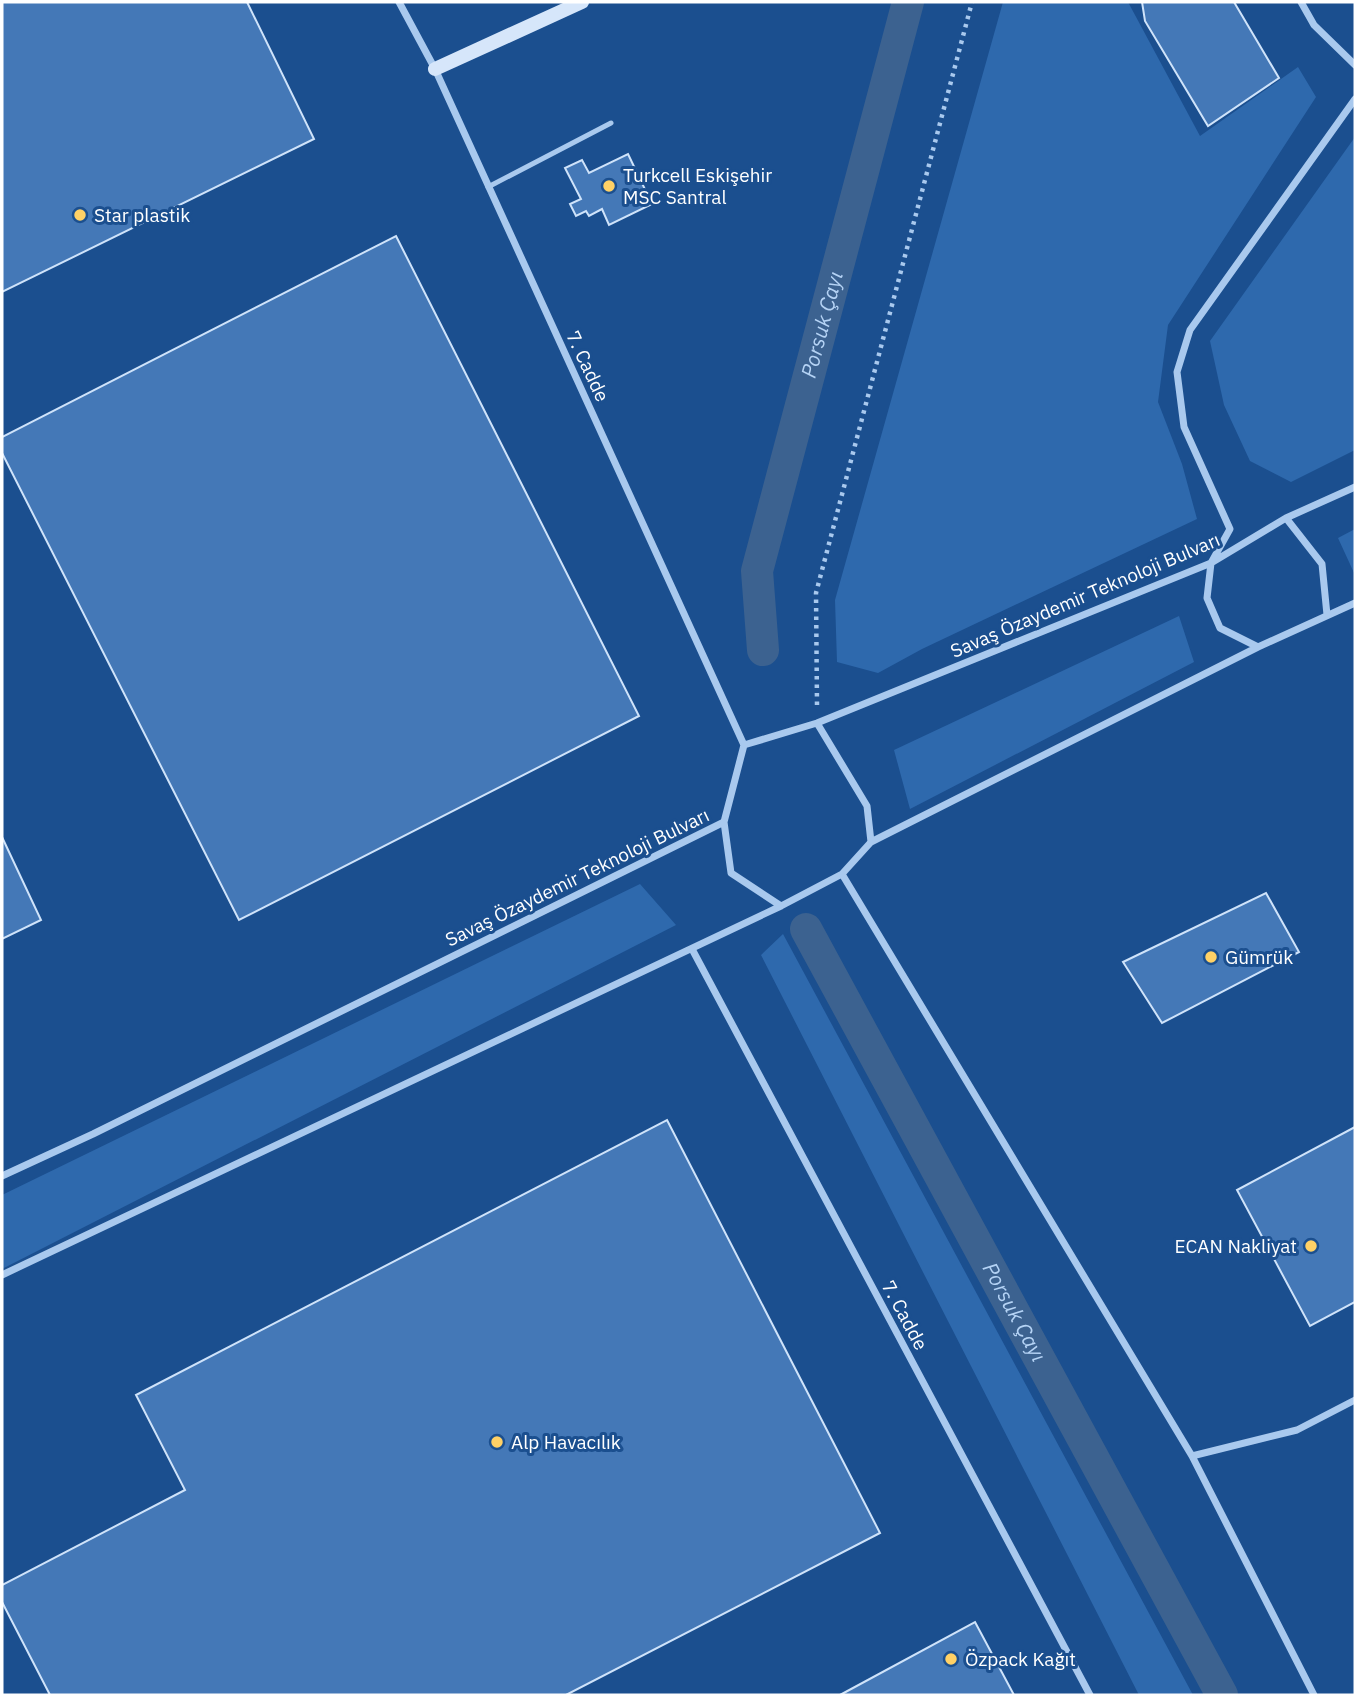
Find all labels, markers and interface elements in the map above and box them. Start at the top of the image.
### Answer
place label: Turkcell Eskişehir MSC Santral [623,163,772,209]
marker: Turkcell Eskişehir MSC Santral [601,178,617,194]
place label: Star plastik [94,203,190,227]
marker: Star plastik [72,207,88,223]
water label: Porsuk Çayı [794,268,849,381]
street label: 7. Cadde [561,327,615,405]
street label: Savaş Özaydemir Teknoloji Bulvarı [947,527,1223,663]
street label: Savaş Özaydemir Teknoloji Bulvarı [441,803,713,951]
place label: Gümrük [1225,945,1293,969]
marker: Gümrük [1203,949,1219,965]
place label: ECAN Nakliyat [1174,1234,1297,1258]
marker: ECAN Nakliyat [1303,1238,1319,1254]
water label: Porsuk Çayı [977,1257,1053,1366]
street label: 7. Cadde [877,1276,933,1354]
place label: Alp Havacılık [511,1430,621,1454]
marker: Alp Havacılık [489,1434,505,1450]
place label: Özpack Kağıt [965,1647,1076,1671]
marker: Özpack Kağıt [943,1651,959,1667]

